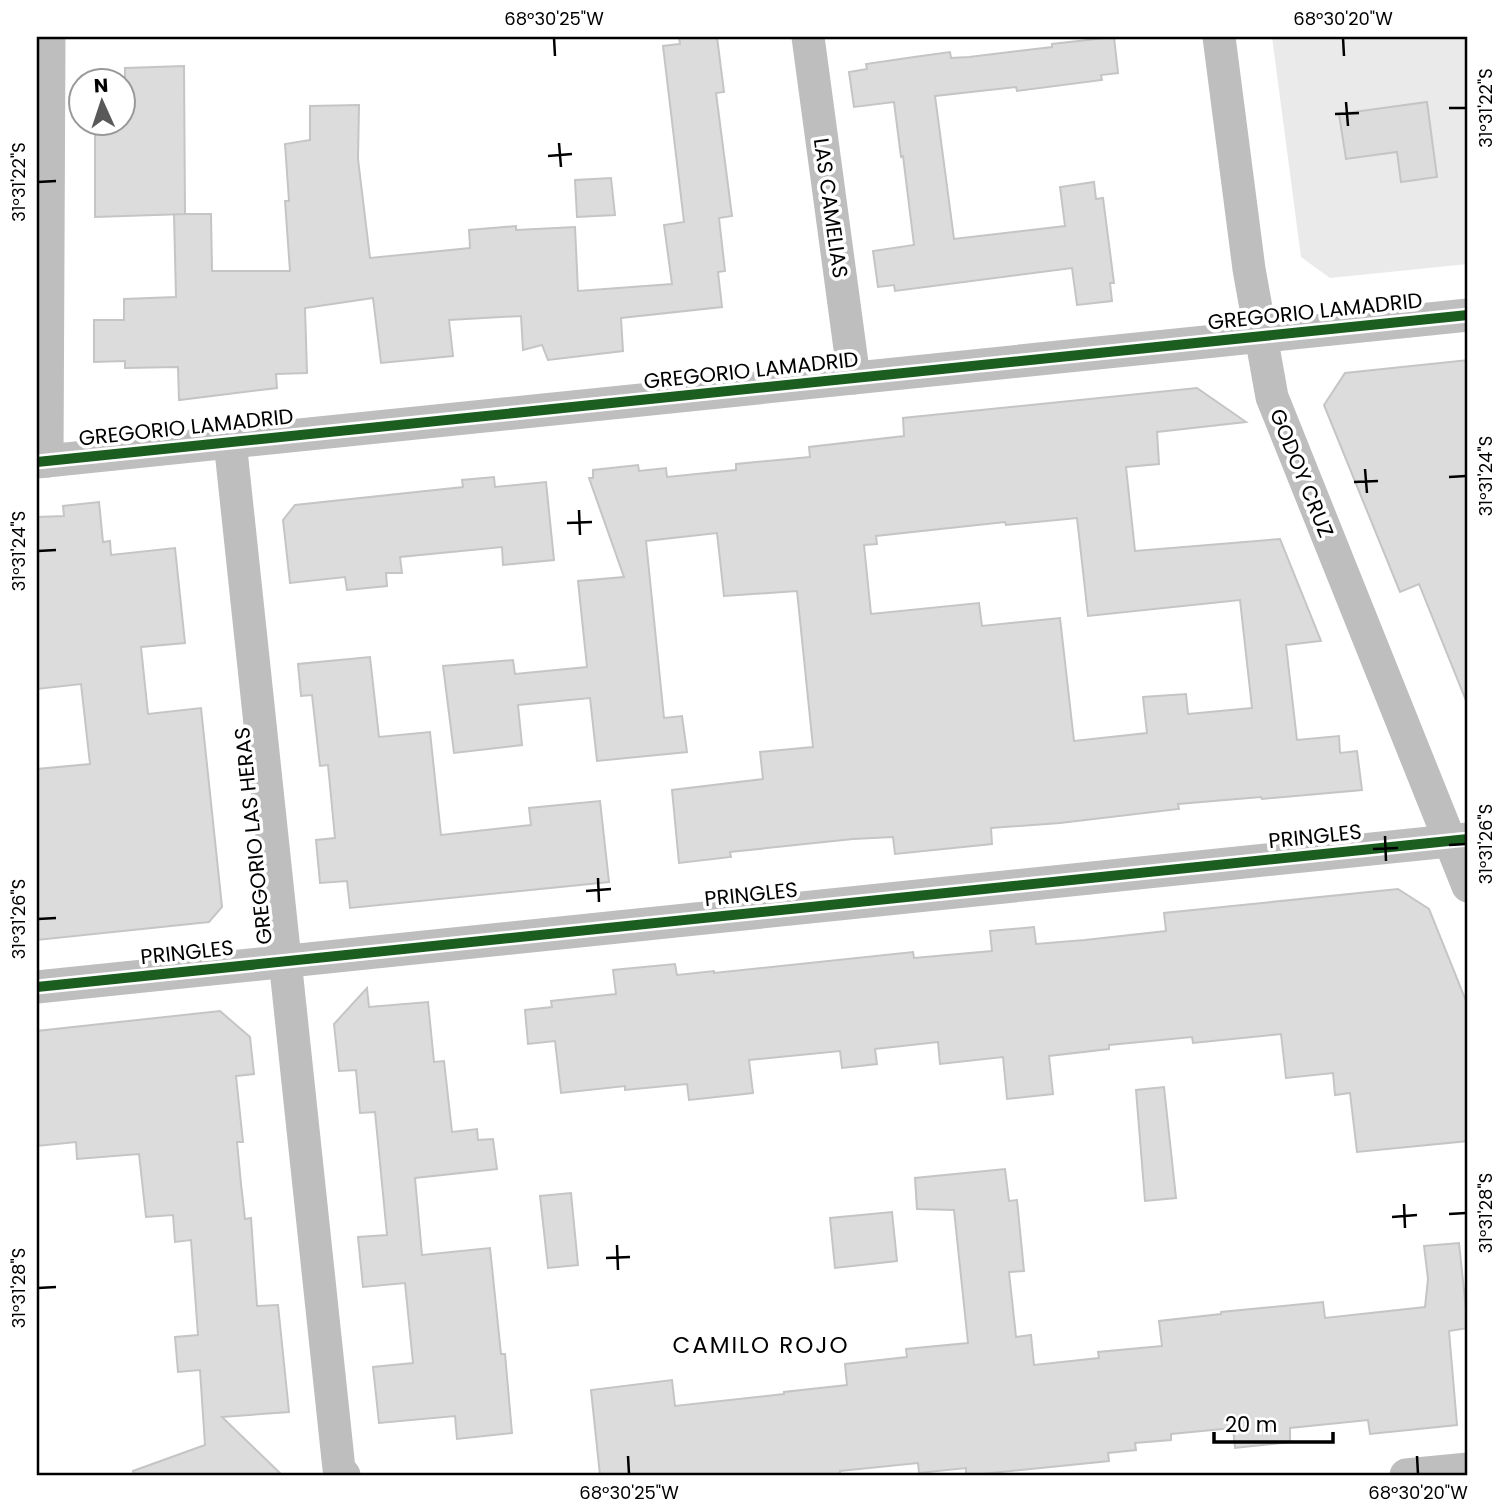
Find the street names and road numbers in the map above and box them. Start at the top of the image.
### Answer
street label: LAS CAMELIAS [807,136,855,280]
street label: GREGORIO LAMADRID [1206,285,1424,337]
street label: GREGORIO LAMADRID [642,344,860,396]
street label: GREGORIO LAMADRID [77,401,295,453]
street label: GODOY CRUZ [1263,404,1341,542]
street label: GREGORIO LAS HERAS [227,726,279,946]
street label: PRINGLES [1267,817,1363,855]
street label: PRINGLES [703,875,799,913]
street label: PRINGLES [139,933,235,971]

